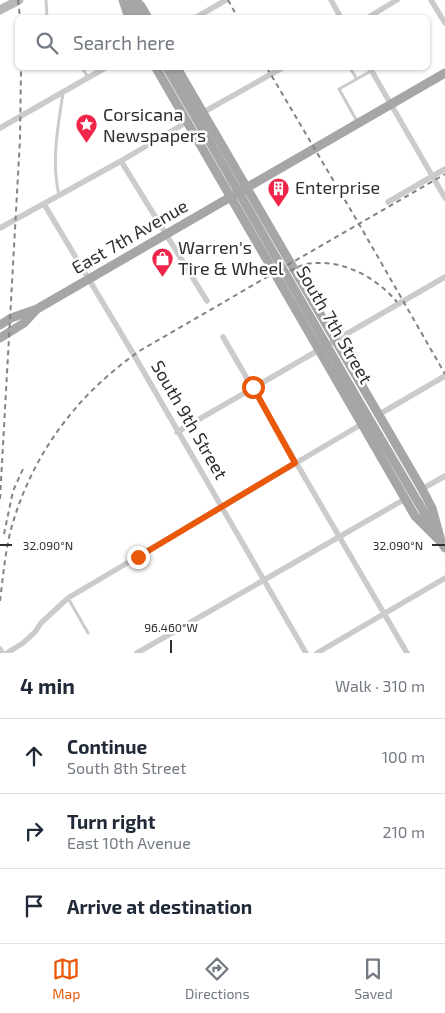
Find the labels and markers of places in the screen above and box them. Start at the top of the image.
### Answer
place label: Corsicana Newspapers [103,103,206,146]
place icon: Corsicana Newspapers [75,113,99,144]
building icon: Enterprise [267,176,291,207]
place label: Enterprise [295,176,380,198]
place label: Warren's Tire & Wheel [178,236,284,279]
shop icon: Warren's Tire & Wheel [150,246,174,277]

